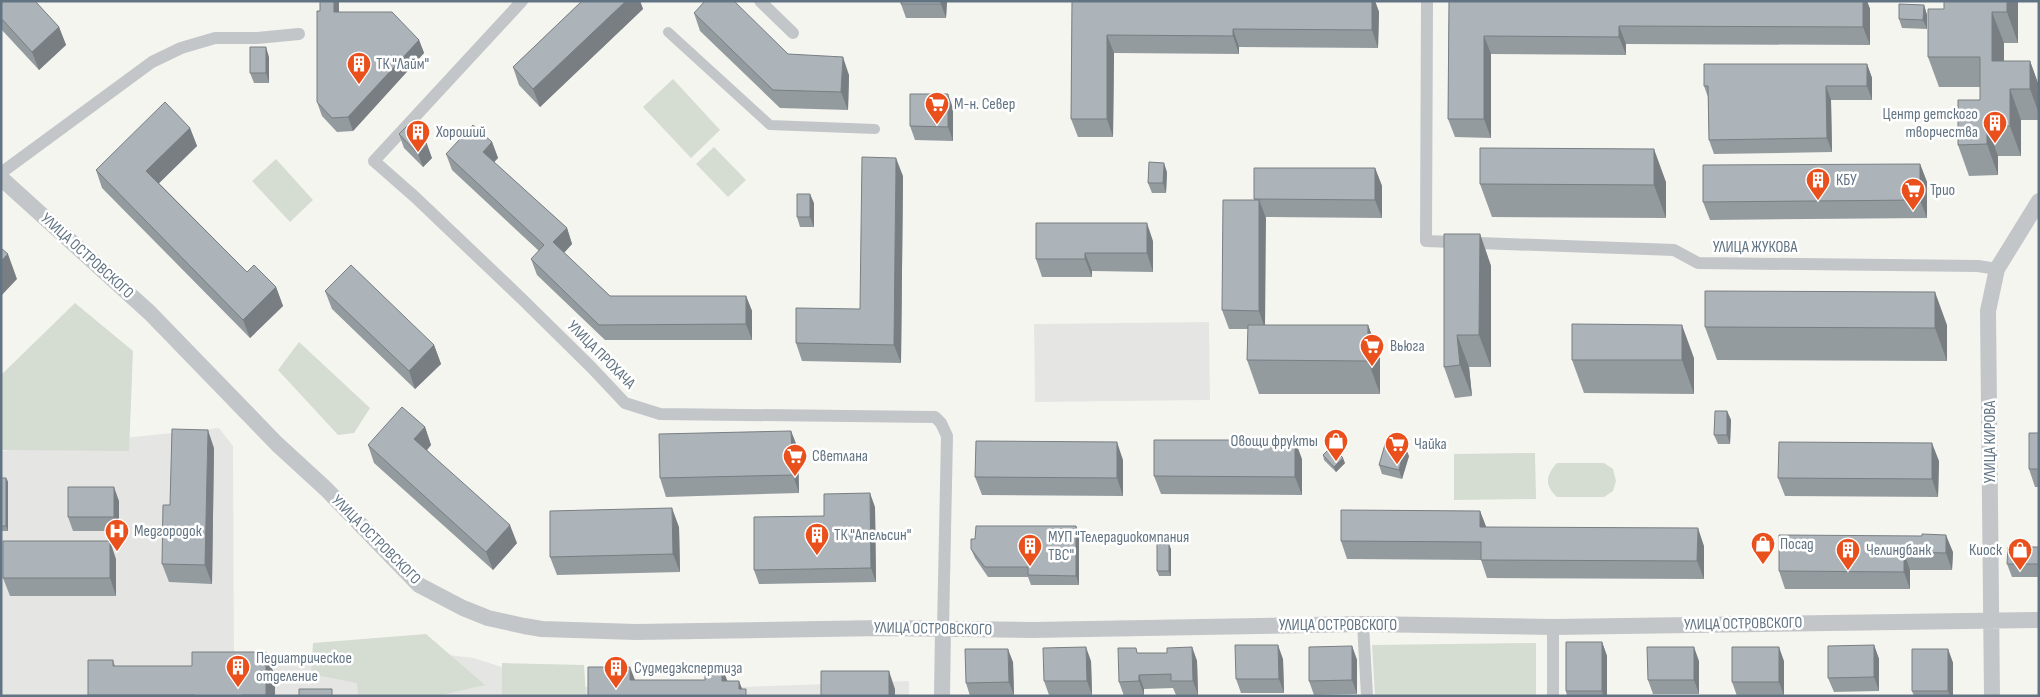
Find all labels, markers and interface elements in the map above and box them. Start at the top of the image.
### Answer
building icon: ТК "Лайм" [346,51,372,85]
place label: ТК "Лайм" [376,55,429,74]
supermarket icon: М-н. Север [924,91,950,125]
place label: М-н. Север [954,95,1015,114]
place label: Центр детского творчества [1883,105,1978,142]
building icon: Центр детского творчества [1982,110,2008,144]
building icon: Хороший [405,119,431,153]
place label: Хороший [435,123,486,142]
building icon: КБУ [1805,167,1831,201]
place label: КБУ [1836,171,1857,190]
supermarket icon: Трио [1900,177,1926,211]
place label: Трио [1930,181,1955,200]
street label: УЛИЦА ОСТРОВСКОГО [37,209,137,303]
street label: УЛИЦА ЖУКОВА [1713,238,1797,257]
street label: УЛИЦА ПРОХАЧА [563,317,639,393]
supermarket icon: Вьюга [1359,333,1385,367]
place label: Вьюга [1390,337,1425,356]
street label: УЛИЦА КИРОВА [1981,401,2000,483]
shop icon: Овощи фрукты [1323,428,1349,462]
supermarket icon: Чайка [1384,431,1410,465]
place label: Овощи фрукты [1231,432,1318,451]
place label: Чайка [1414,435,1447,454]
supermarket icon: Светлана [782,443,808,477]
place label: Светлана [812,447,868,466]
street label: УЛИЦА ОСТРОВСКОГО [327,491,425,589]
hospital icon: Медгородок [104,518,130,552]
place label: Медгородок [134,522,203,541]
building icon: ТК "Апельсин" [804,522,830,556]
place label: ТК "Апельсин" [834,526,911,545]
place label: МУП "Телерадиокомпания ТВС" [1048,528,1189,565]
shop icon: Посад [1750,531,1776,565]
building icon: МУП "Телерадиокомпания ТВС" [1017,533,1043,567]
place label: Посад [1780,535,1814,554]
building icon: Челиндбанк [1835,537,1861,571]
shop icon: Киоск [2007,537,2033,571]
place label: Челиндбанк [1866,541,1932,560]
place label: Киоск [1969,541,2003,560]
street label: УЛИЦА ОСТРОВСКОГО [1684,613,1802,635]
street label: УЛИЦА ОСТРОВСКОГО [1279,616,1397,635]
street label: УЛИЦА ОСТРОВСКОГО [874,618,992,640]
place label: Педиатрическое отделение [256,649,352,686]
building icon: Педиатрическое отделение [225,654,251,688]
building icon: Судмедэкспертиза [603,655,629,689]
place label: Судмедэкспертиза [634,659,743,678]

